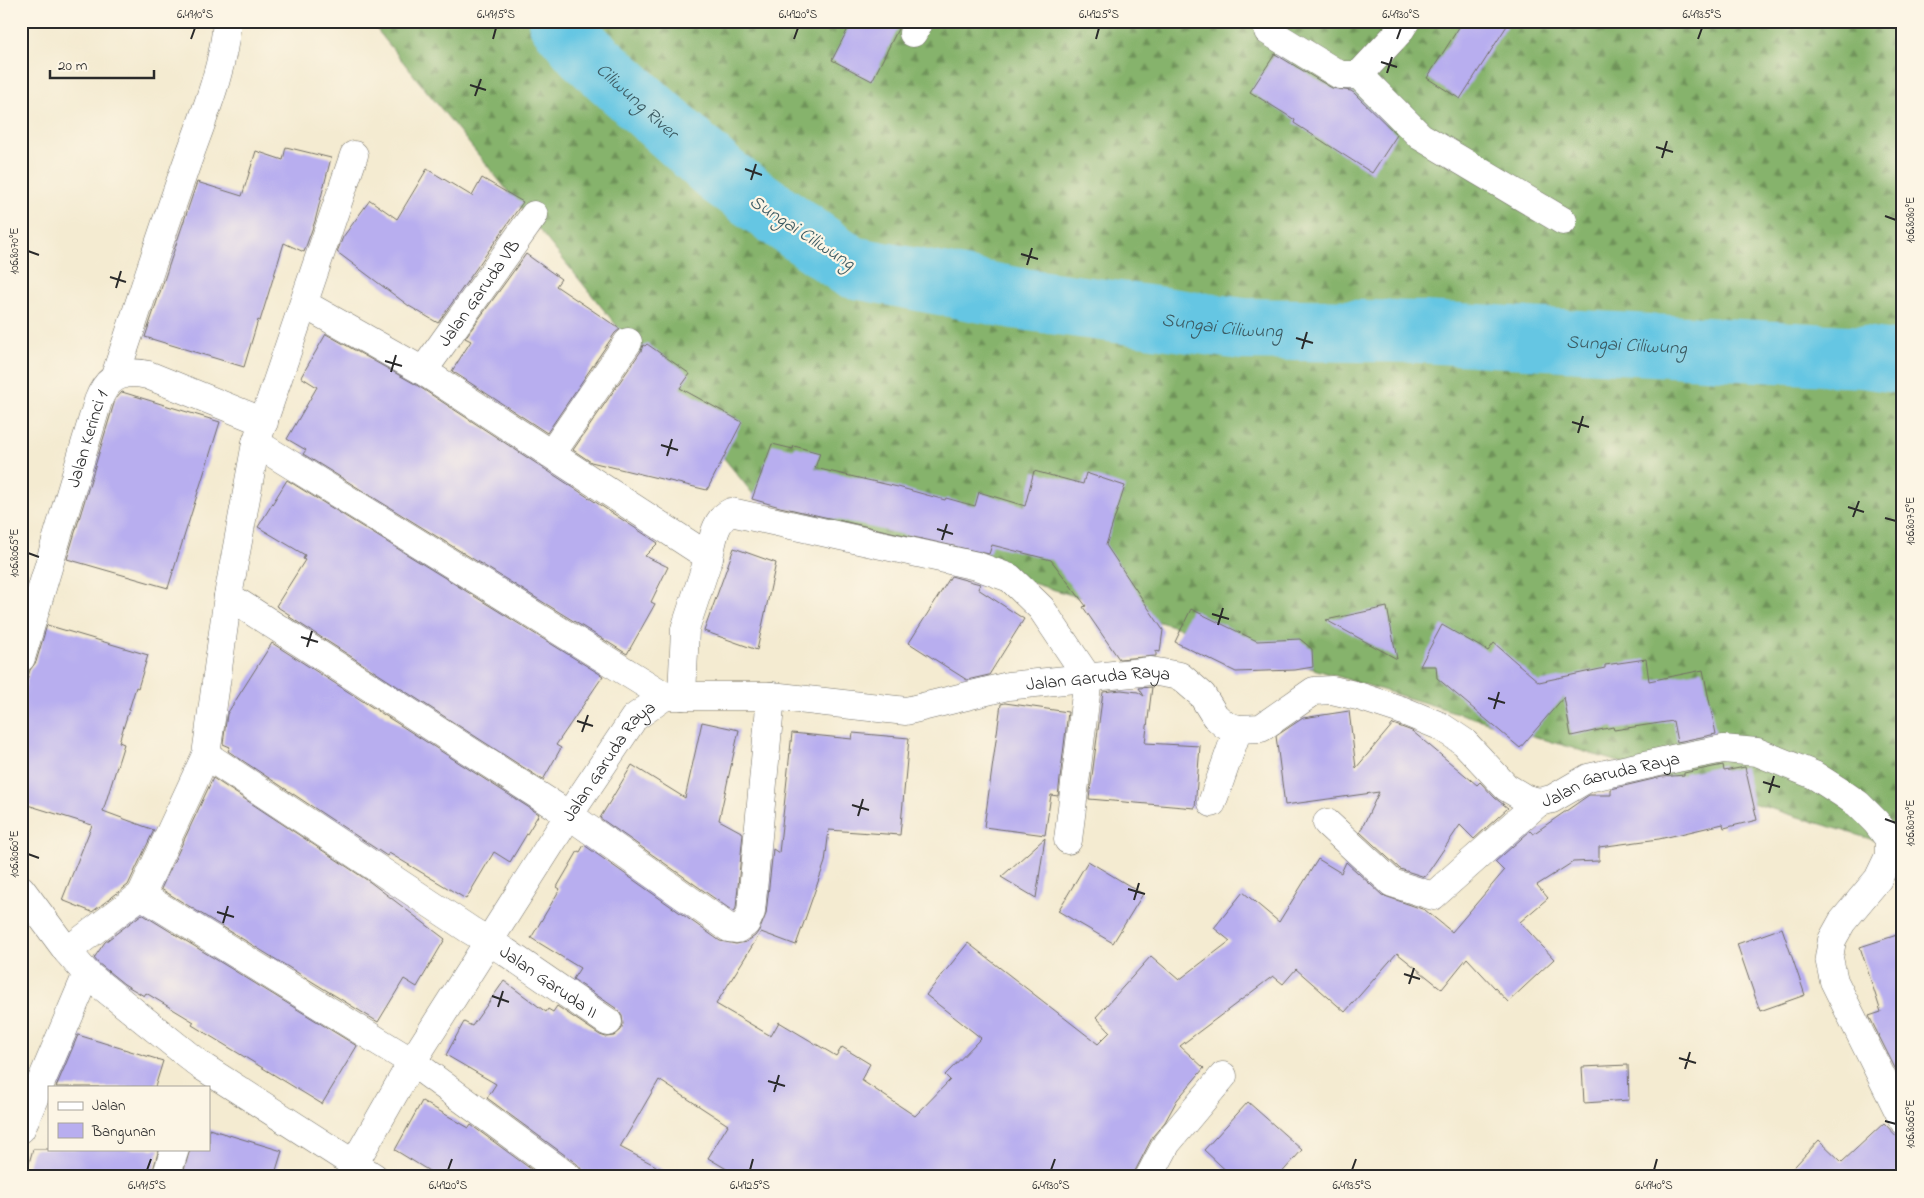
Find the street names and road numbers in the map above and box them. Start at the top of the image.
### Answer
street label: Jalan Garuda VB [433,235,528,353]
street label: Jalan Kerinci 1 [62,386,116,491]
street label: Jalan Garuda Raya [1025,660,1172,699]
street label: Jalan Garuda Raya [557,696,662,828]
street label: Jalan Garuda Raya [1540,747,1683,816]
street label: Jalan Garuda II [494,940,602,1026]

